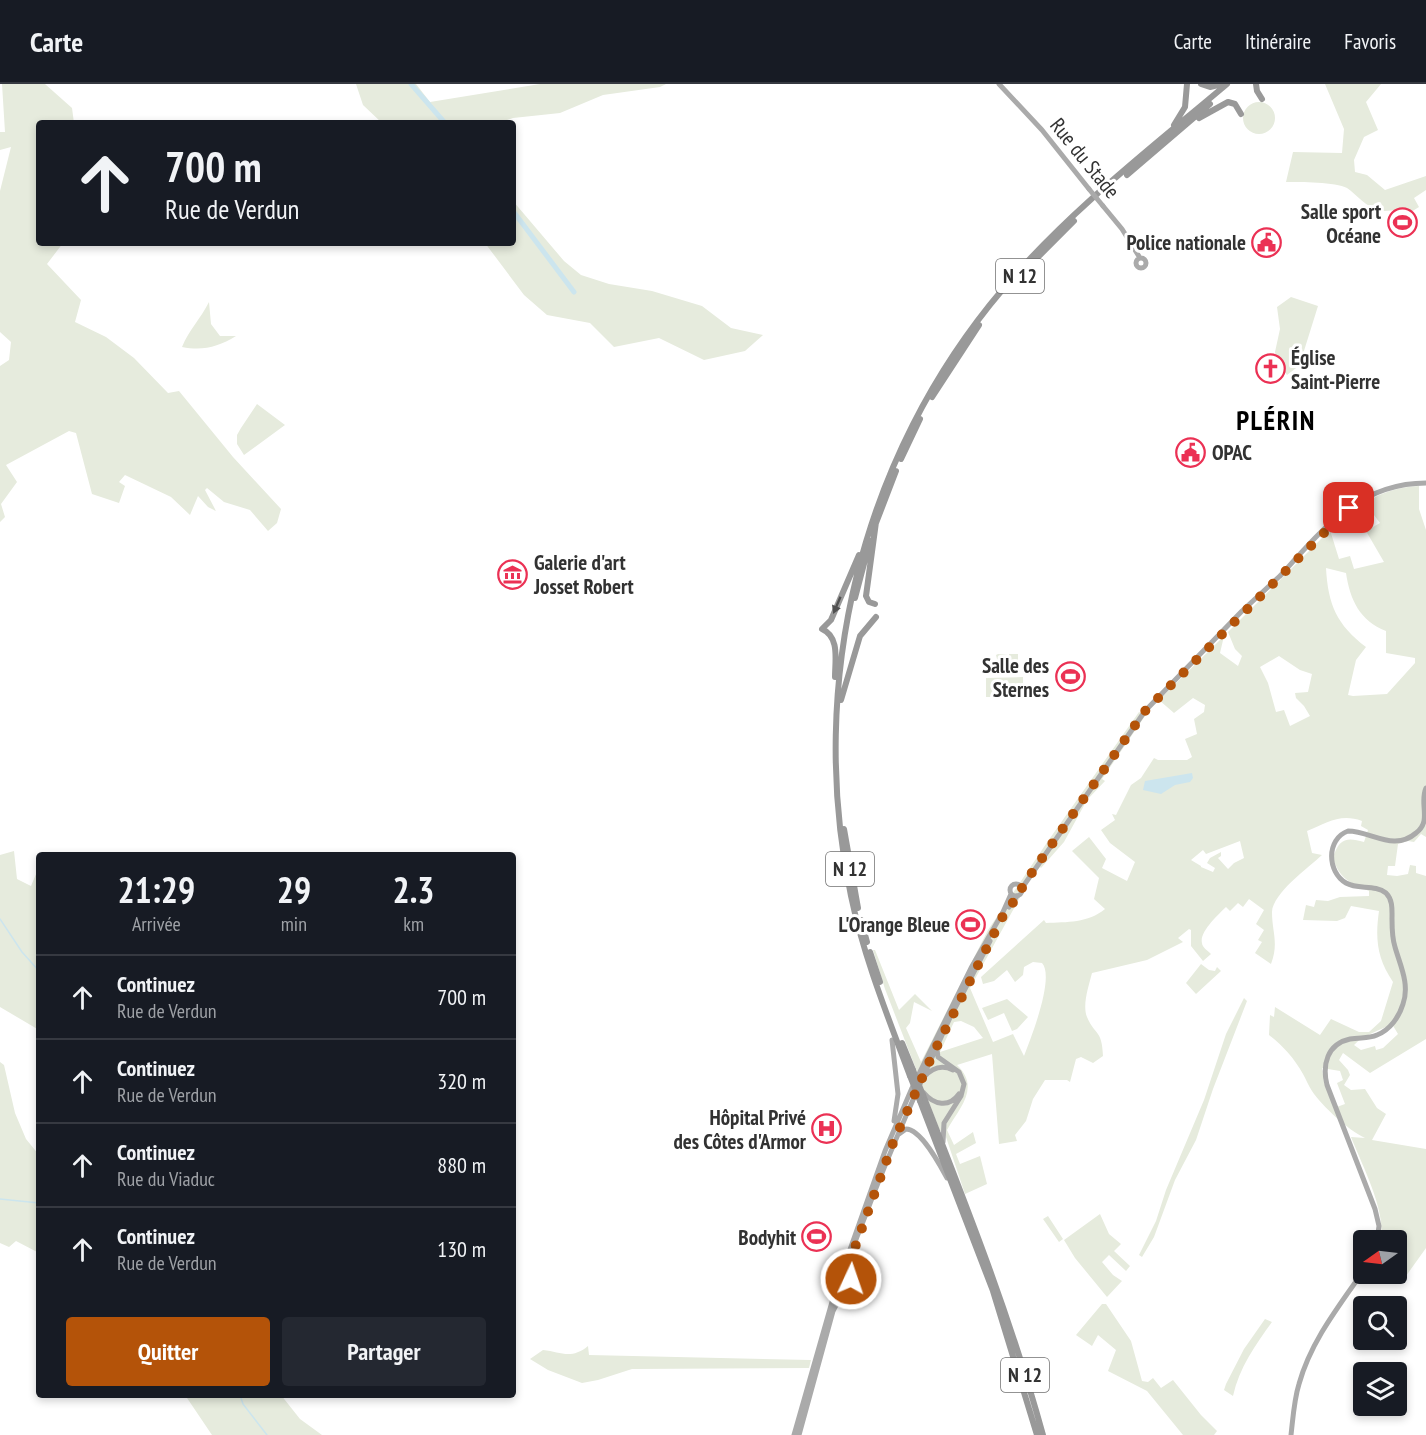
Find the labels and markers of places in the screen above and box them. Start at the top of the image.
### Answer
place label: Salle sport Océane [1301,198,1381,249]
sports icon: Salle sport Océane [1386,207,1418,239]
public building icon: Police nationale [1251,226,1283,258]
place label: Police nationale [1127,229,1246,256]
place label: Église Saint-Pierre [1291,344,1380,395]
church icon: Église Saint-Pierre [1254,353,1286,385]
public building icon: OPAC [1175,436,1207,468]
place label: OPAC [1212,439,1252,466]
pin [1323,482,1374,533]
place label: Galerie d'art Josset Robert [533,549,634,600]
museum icon: Galerie d'art Josset Robert [497,558,529,590]
place label: Salle des Sternes [982,652,1049,703]
sports icon: Salle des Sternes [1054,661,1086,693]
sports icon: L'Orange Bleue [955,908,987,940]
place label: L'Orange Bleue [839,911,950,938]
place label: Hôpital Privé des Côtes d'Armor [673,1104,807,1155]
hospital icon: Hôpital Privé des Côtes d'Armor [811,1113,843,1145]
sports icon: Bodyhit [801,1221,833,1253]
place label: Bodyhit [738,1224,796,1251]

